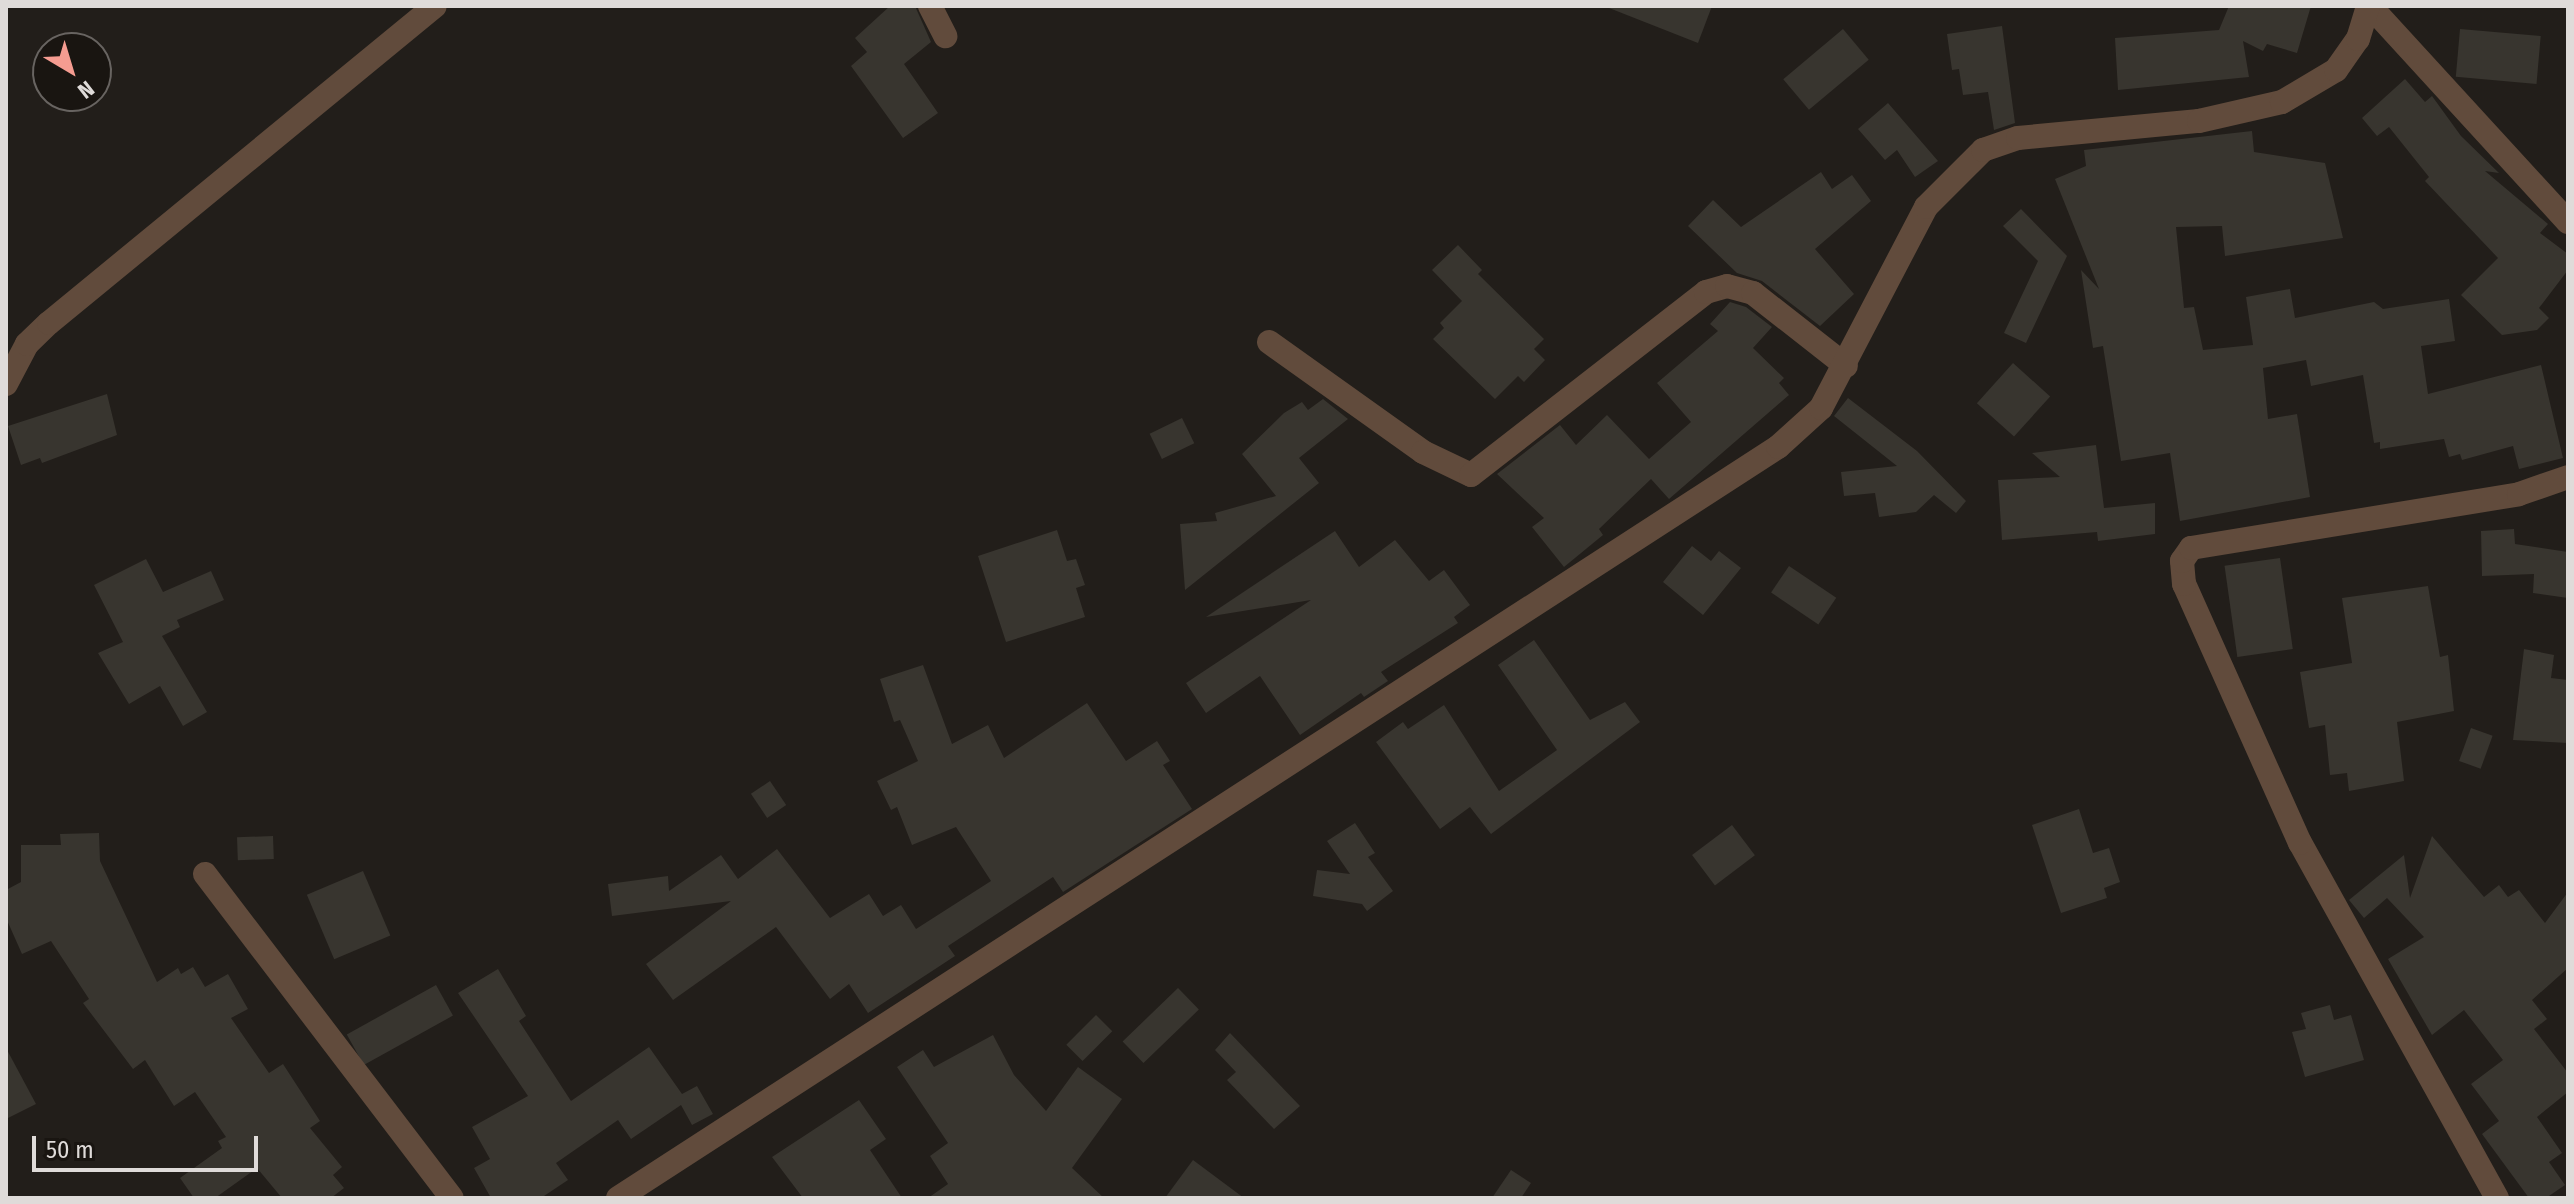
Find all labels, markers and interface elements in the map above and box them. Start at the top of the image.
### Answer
north arrow [32,32,112,112]
text: N [72,75,99,104]
scale bar [36,1120,262,1170]
text: 50 m [46,1136,94,1164]

